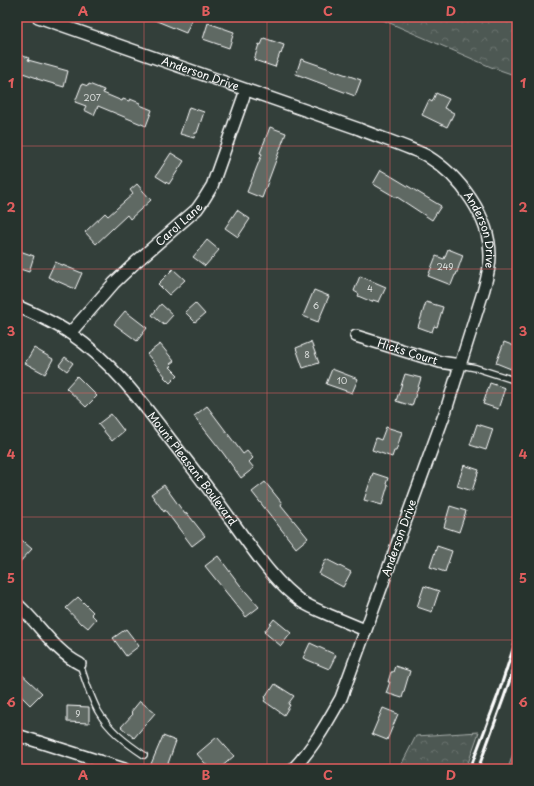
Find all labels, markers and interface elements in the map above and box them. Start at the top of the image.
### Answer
text: A [78,1,88,20]
text: B [202,1,211,20]
text: C [323,1,333,20]
text: D [446,1,456,20]
street label: Anderson Drive [160,52,242,95]
text: 1 [8,73,14,92]
text: 1 [520,73,526,92]
house number: 207 [83,90,101,104]
street label: Anderson Drive [460,188,499,270]
text: 2 [6,197,16,216]
text: 2 [518,197,528,216]
street label: Carol Lane [151,200,207,250]
house number: 249 [436,259,454,273]
house number: 4 [367,281,373,295]
house number: 6 [313,298,319,312]
text: 3 [7,321,16,340]
text: 3 [519,321,528,340]
street label: Hicks Court [376,334,440,369]
house number: 8 [304,347,310,361]
house number: 10 [337,373,348,387]
street label: Mount Pleasant Boulevard [144,408,242,529]
text: 4 [7,444,16,463]
text: 4 [519,444,528,463]
street label: Anderson Drive [377,497,420,579]
text: 5 [7,568,15,587]
text: 5 [519,568,527,587]
text: 6 [6,692,16,711]
text: 6 [518,692,528,711]
house number: 9 [75,706,81,720]
text: A [78,765,88,784]
text: B [202,765,211,784]
text: C [323,765,333,784]
text: D [446,765,456,784]

